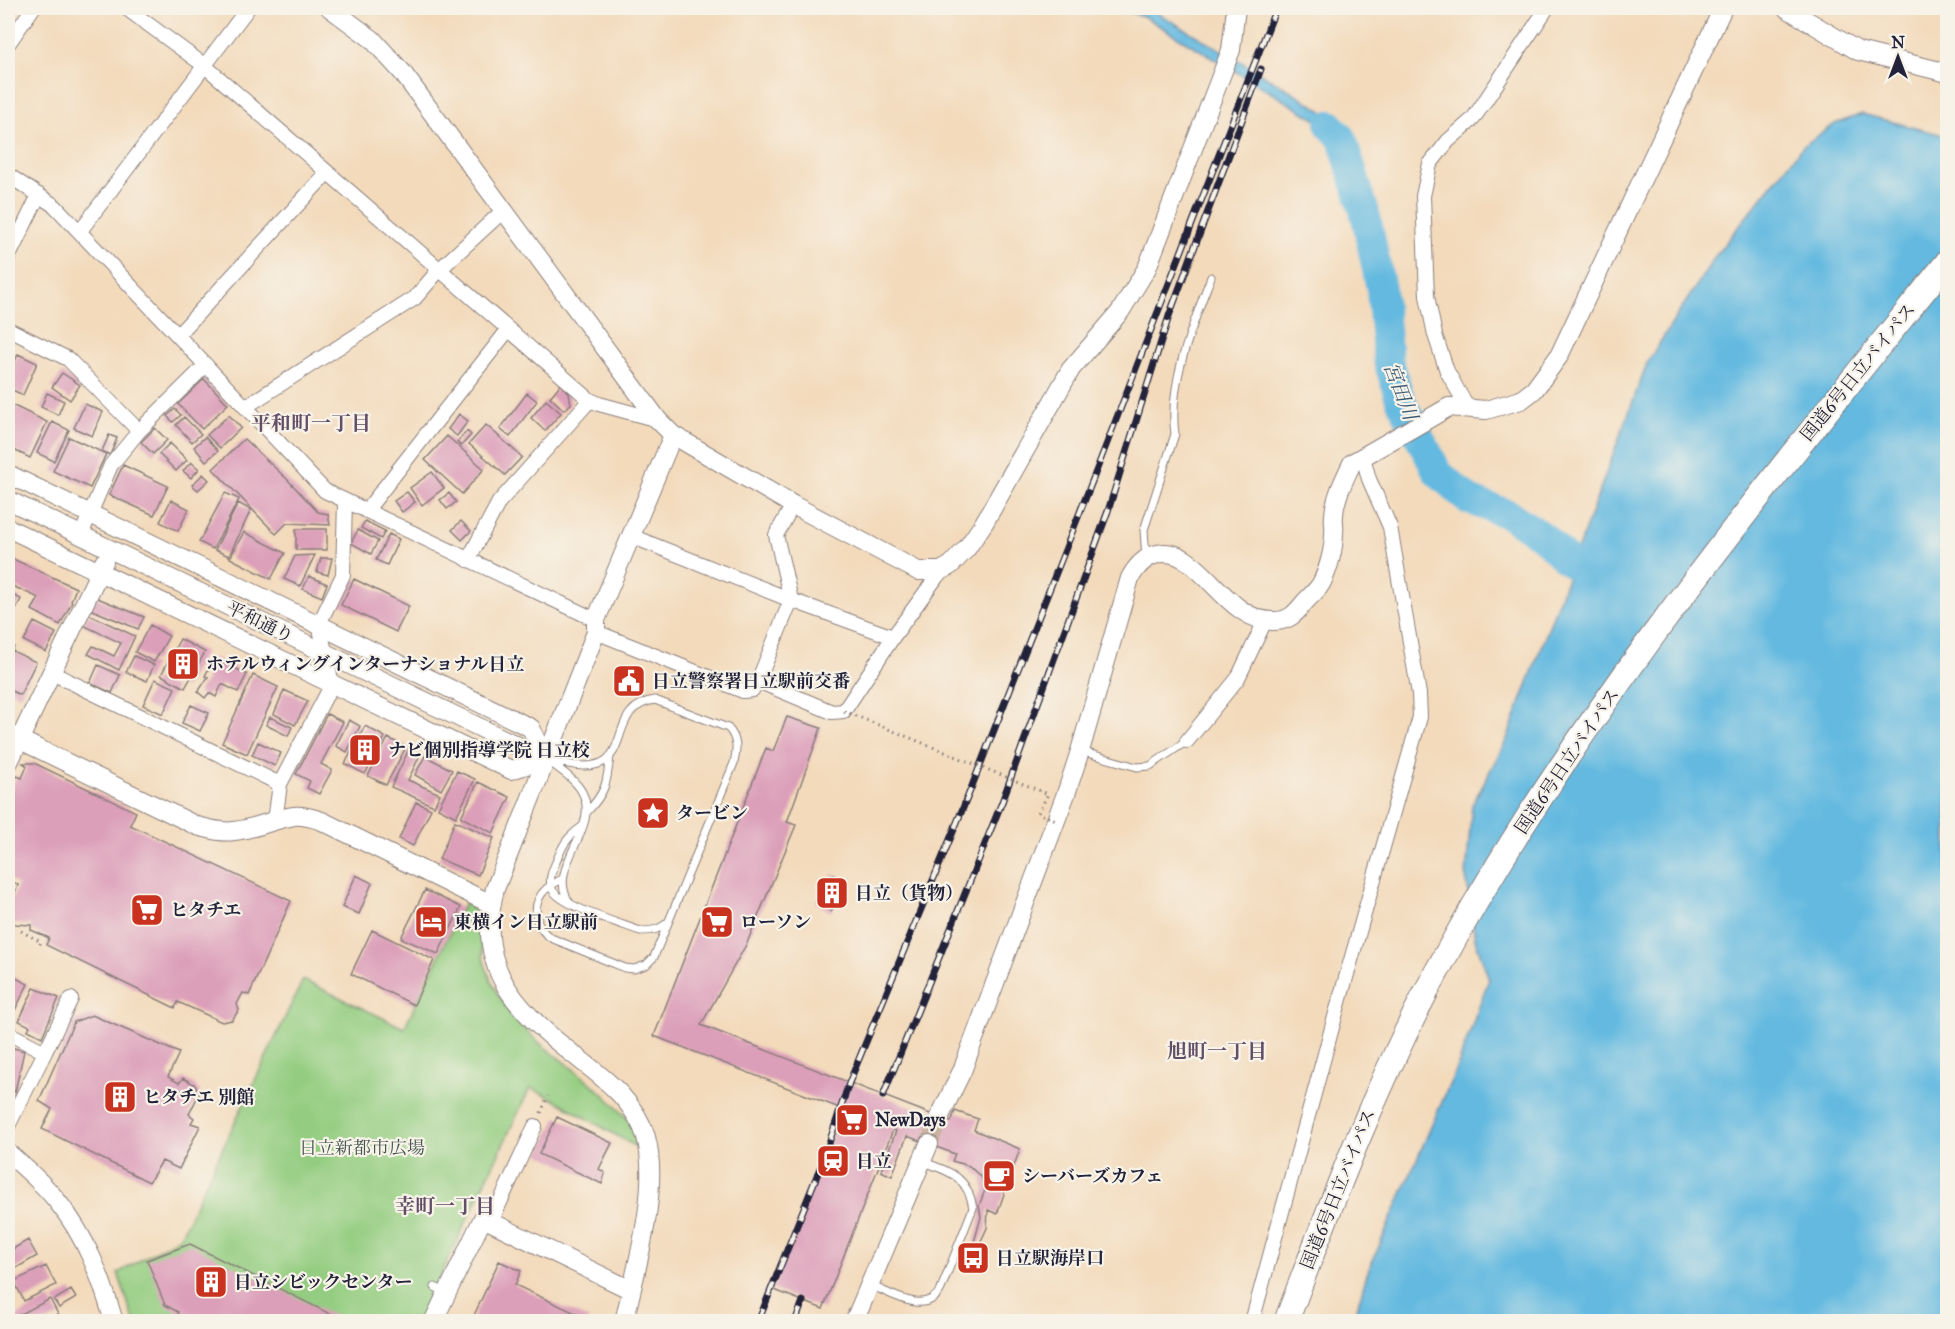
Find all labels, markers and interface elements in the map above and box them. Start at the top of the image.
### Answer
north arrow [1868,27,1928,87]
text: N [1891,33,1905,52]
street label: 国道6号日立バイパス [1796,299,1920,445]
water label: 宮田川 [1379,359,1424,425]
district label: 平和町一丁目 [251,411,371,435]
street label: 平和通り [223,596,297,648]
building icon: ホテルウィングインターナショナル日立 [165,646,201,682]
place label: ホテルウィングインターナショナル日立 [206,653,524,675]
public building icon: 日立警察署日立駅前交番 [611,663,647,699]
place label: 日立警察署日立駅前交番 [652,670,850,692]
street label: 国道6号日立バイパス [1510,684,1624,838]
building icon: ナビ個別指導学院 日立校 [347,732,383,768]
place label: ナビ個別指導学院 日立校 [388,739,590,761]
place icon: タービン [635,795,671,831]
place label: タービン [676,802,748,824]
building icon: 日立（貨物） [814,875,850,911]
place label: 日立（貨物） [855,882,963,904]
supermarket icon: ヒタチエ [129,892,165,928]
place label: ヒタチエ [170,899,241,921]
hotel icon: 東横イン日立駅前 [413,904,449,940]
supermarket icon: ローソン [699,904,735,940]
place label: 東横イン日立駅前 [454,911,598,933]
place label: ローソン [740,911,811,933]
district label: 旭町一丁目 [1167,1039,1267,1063]
building icon: ヒタチエ 別館 [102,1079,138,1115]
place label: ヒタチエ 別館 [143,1086,254,1108]
supermarket icon: NewDays [834,1102,870,1138]
street label: 国道6号日立バイパス [1296,1106,1380,1272]
place label: NewDays [875,1109,946,1132]
park label: 日立新都市広場 [299,1137,425,1159]
station icon: 日立 [815,1143,851,1179]
place label: 日立 [856,1150,892,1172]
cafe icon: シーバーズカフェ [981,1158,1017,1194]
place label: シーバーズカフェ [1022,1165,1163,1187]
district label: 幸町一丁目 [395,1194,495,1218]
bus stop icon: 日立駅海岸口 [955,1240,991,1276]
place label: 日立駅海岸口 [996,1247,1104,1269]
building icon: 日立シビックセンター [193,1264,229,1300]
place label: 日立シビックセンター [234,1271,413,1293]

